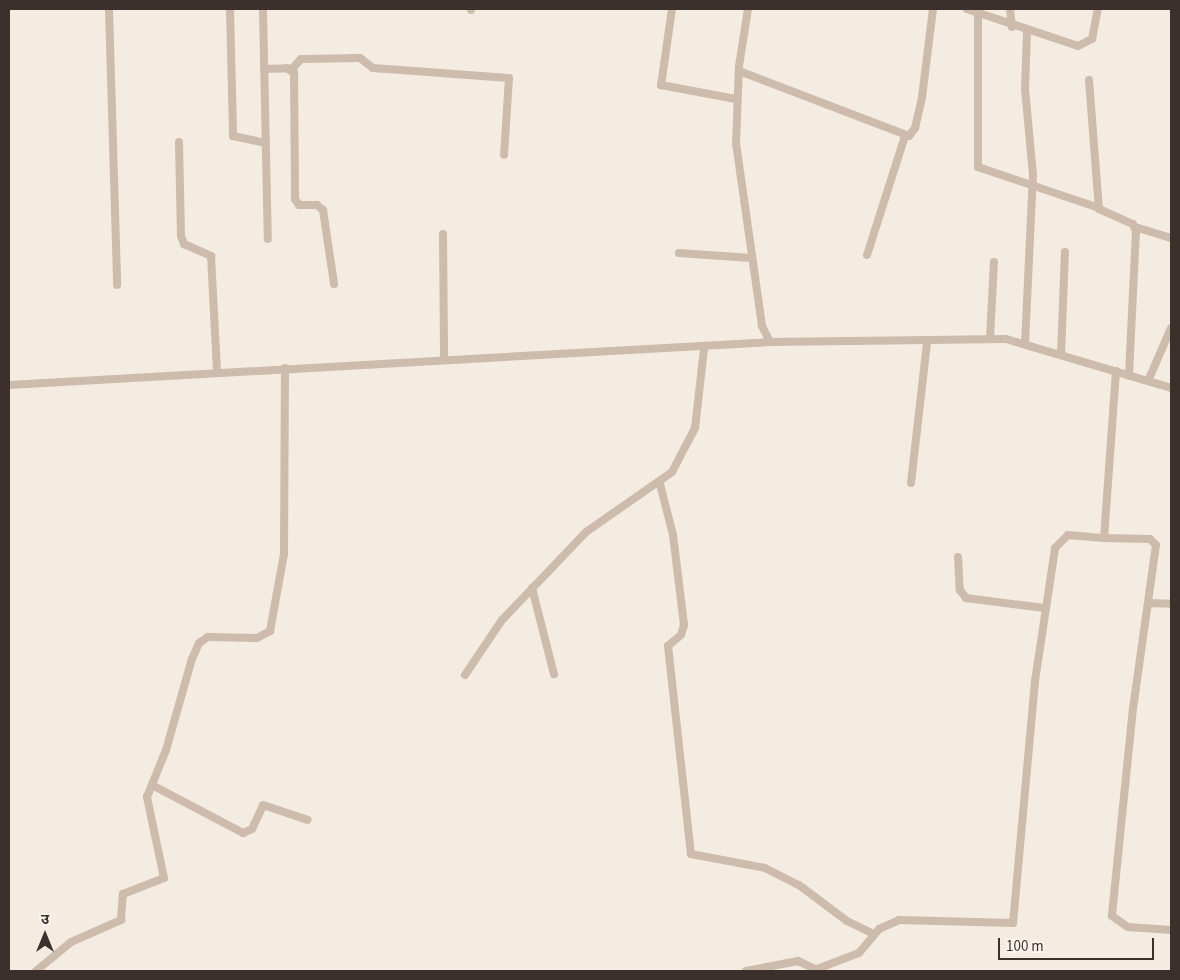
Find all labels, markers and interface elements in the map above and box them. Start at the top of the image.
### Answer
north arrow [20,910,70,960]
text: उ [41,910,49,930]
scale bar [1000,928,1156,960]
text: 100 m [1006,936,1044,957]

